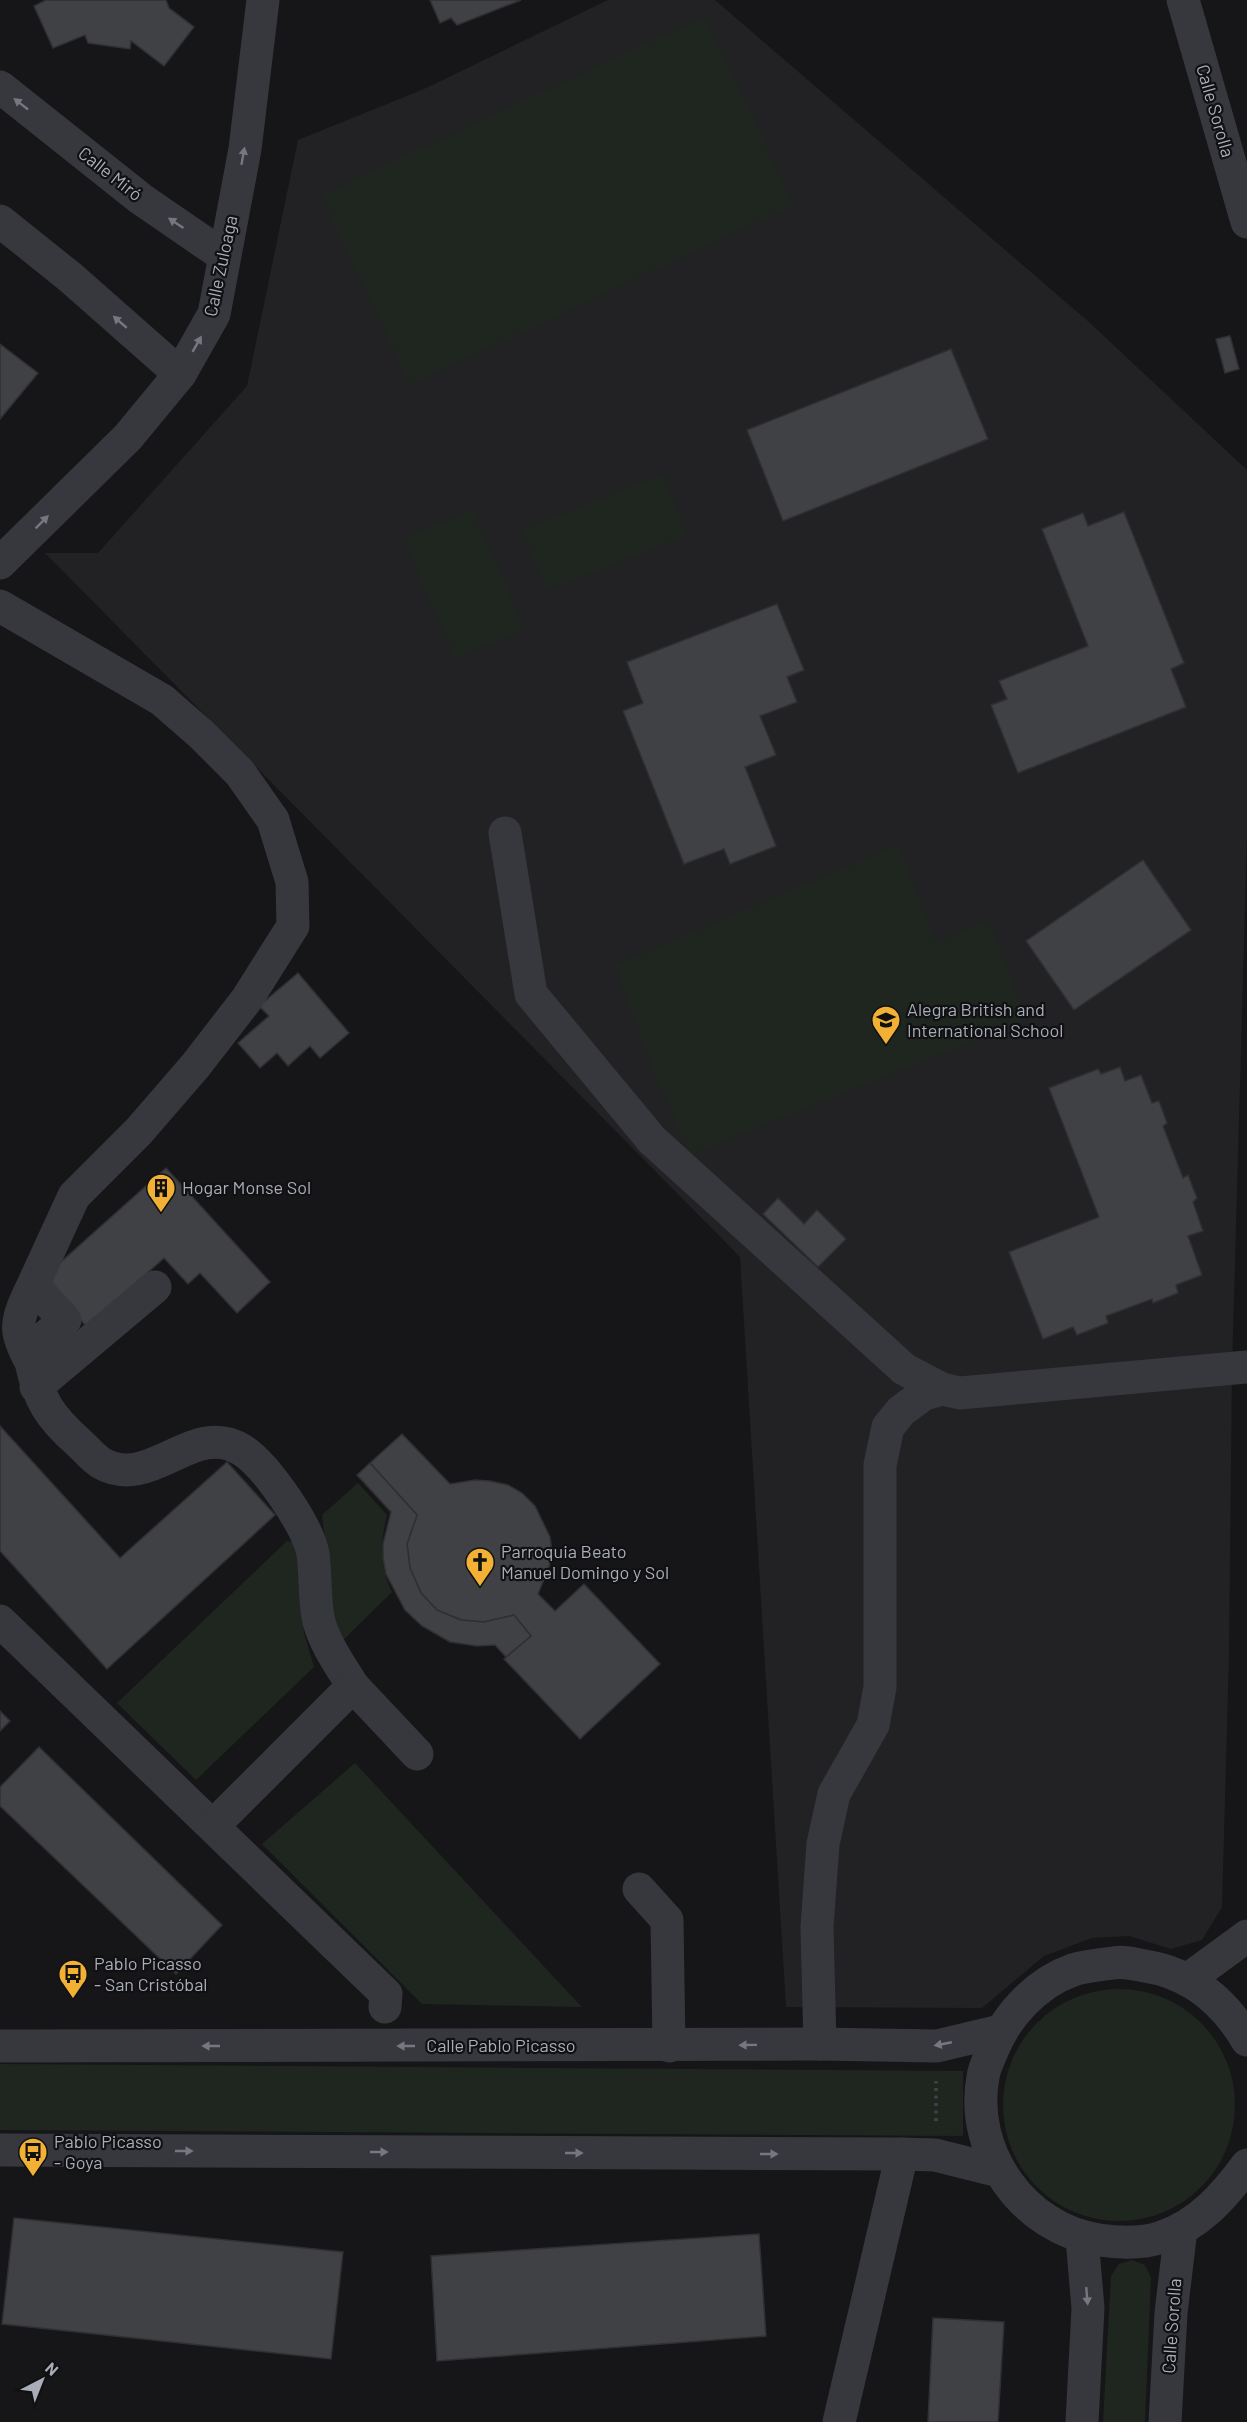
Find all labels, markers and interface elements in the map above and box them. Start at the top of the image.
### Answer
street label: Calle Sorolla [1192,62,1240,160]
one-way arrow [13,97,29,110]
street label: Calle Miró [74,141,147,205]
one-way arrow [239,147,248,166]
street label: Calle Zuloaga [199,213,241,318]
one-way arrow [168,217,184,229]
one-way arrow [112,315,128,328]
one-way arrow [192,335,202,352]
one-way arrow [34,515,48,529]
place label: Alegra British and International School [907,998,1063,1041]
school or university icon: Alegra British and International School [870,1004,902,1046]
building icon: Hogar Monse Sol [145,1172,177,1214]
place label: Hogar Monse Sol [182,1176,311,1198]
place label: Parroquia Beato Manuel Domingo y Sol [501,1540,669,1583]
church icon: Parroquia Beato Manuel Domingo y Sol [464,1546,496,1588]
place label: Pablo Picasso - San Cristóbal [94,1952,207,1995]
bus stop icon: Pablo Picasso - San Cristóbal [57,1958,89,2000]
street label: Calle Pablo Picasso [426,2034,576,2056]
one-way arrow [739,2040,758,2050]
one-way arrow [933,2040,952,2049]
one-way arrow [202,2041,221,2051]
one-way arrow [397,2041,416,2051]
place label: Pablo Picasso - Goya [54,2130,162,2173]
bus stop icon: Pablo Picasso - Goya [17,2136,49,2178]
one-way arrow [175,2146,194,2156]
one-way arrow [370,2147,389,2157]
one-way arrow [565,2148,584,2158]
one-way arrow [760,2149,779,2159]
street label: Calle Sorolla [1157,2278,1185,2374]
one-way arrow [1082,2286,1092,2305]
north arrow [12,2350,72,2410]
text: N [42,2358,63,2379]

